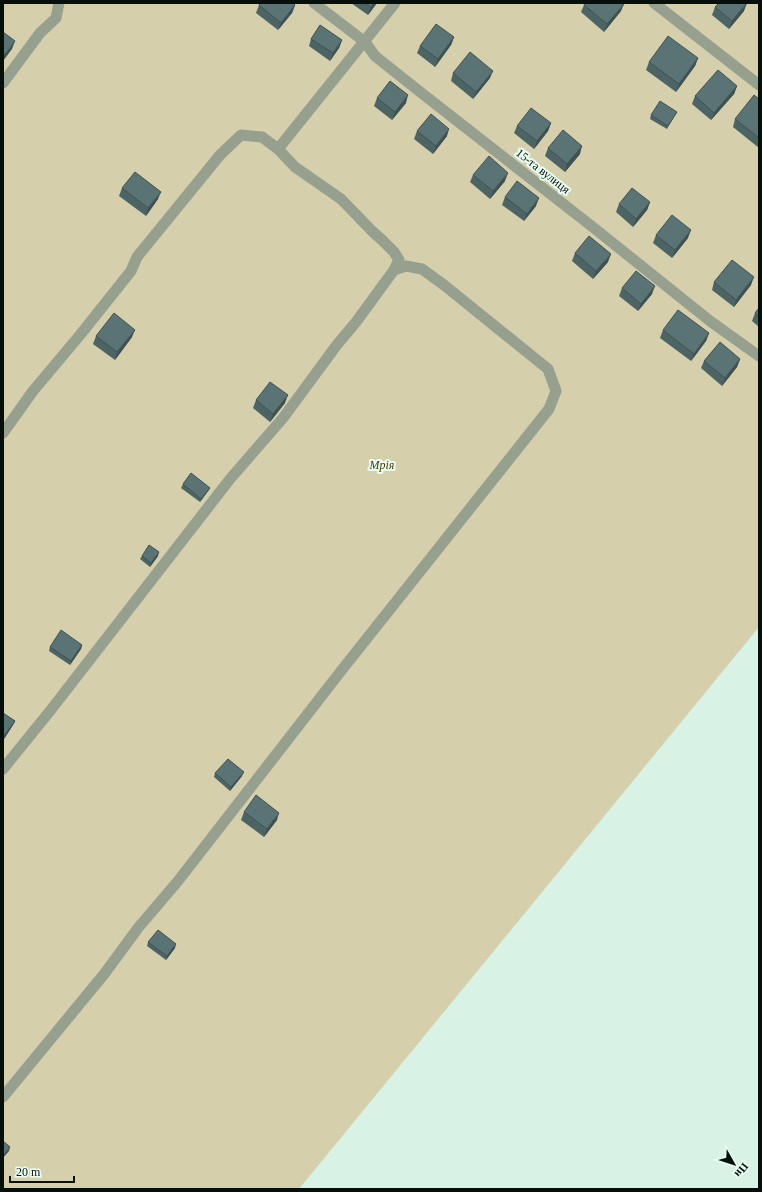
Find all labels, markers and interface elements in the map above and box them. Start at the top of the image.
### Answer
street label: 15-та вулиця [513,146,573,197]
park label: Мрія [369,458,395,472]
north arrow [714,1144,754,1184]
scale bar [10,1158,74,1184]
text: Пн [732,1161,751,1180]
text: 20 m [16,1165,41,1179]

